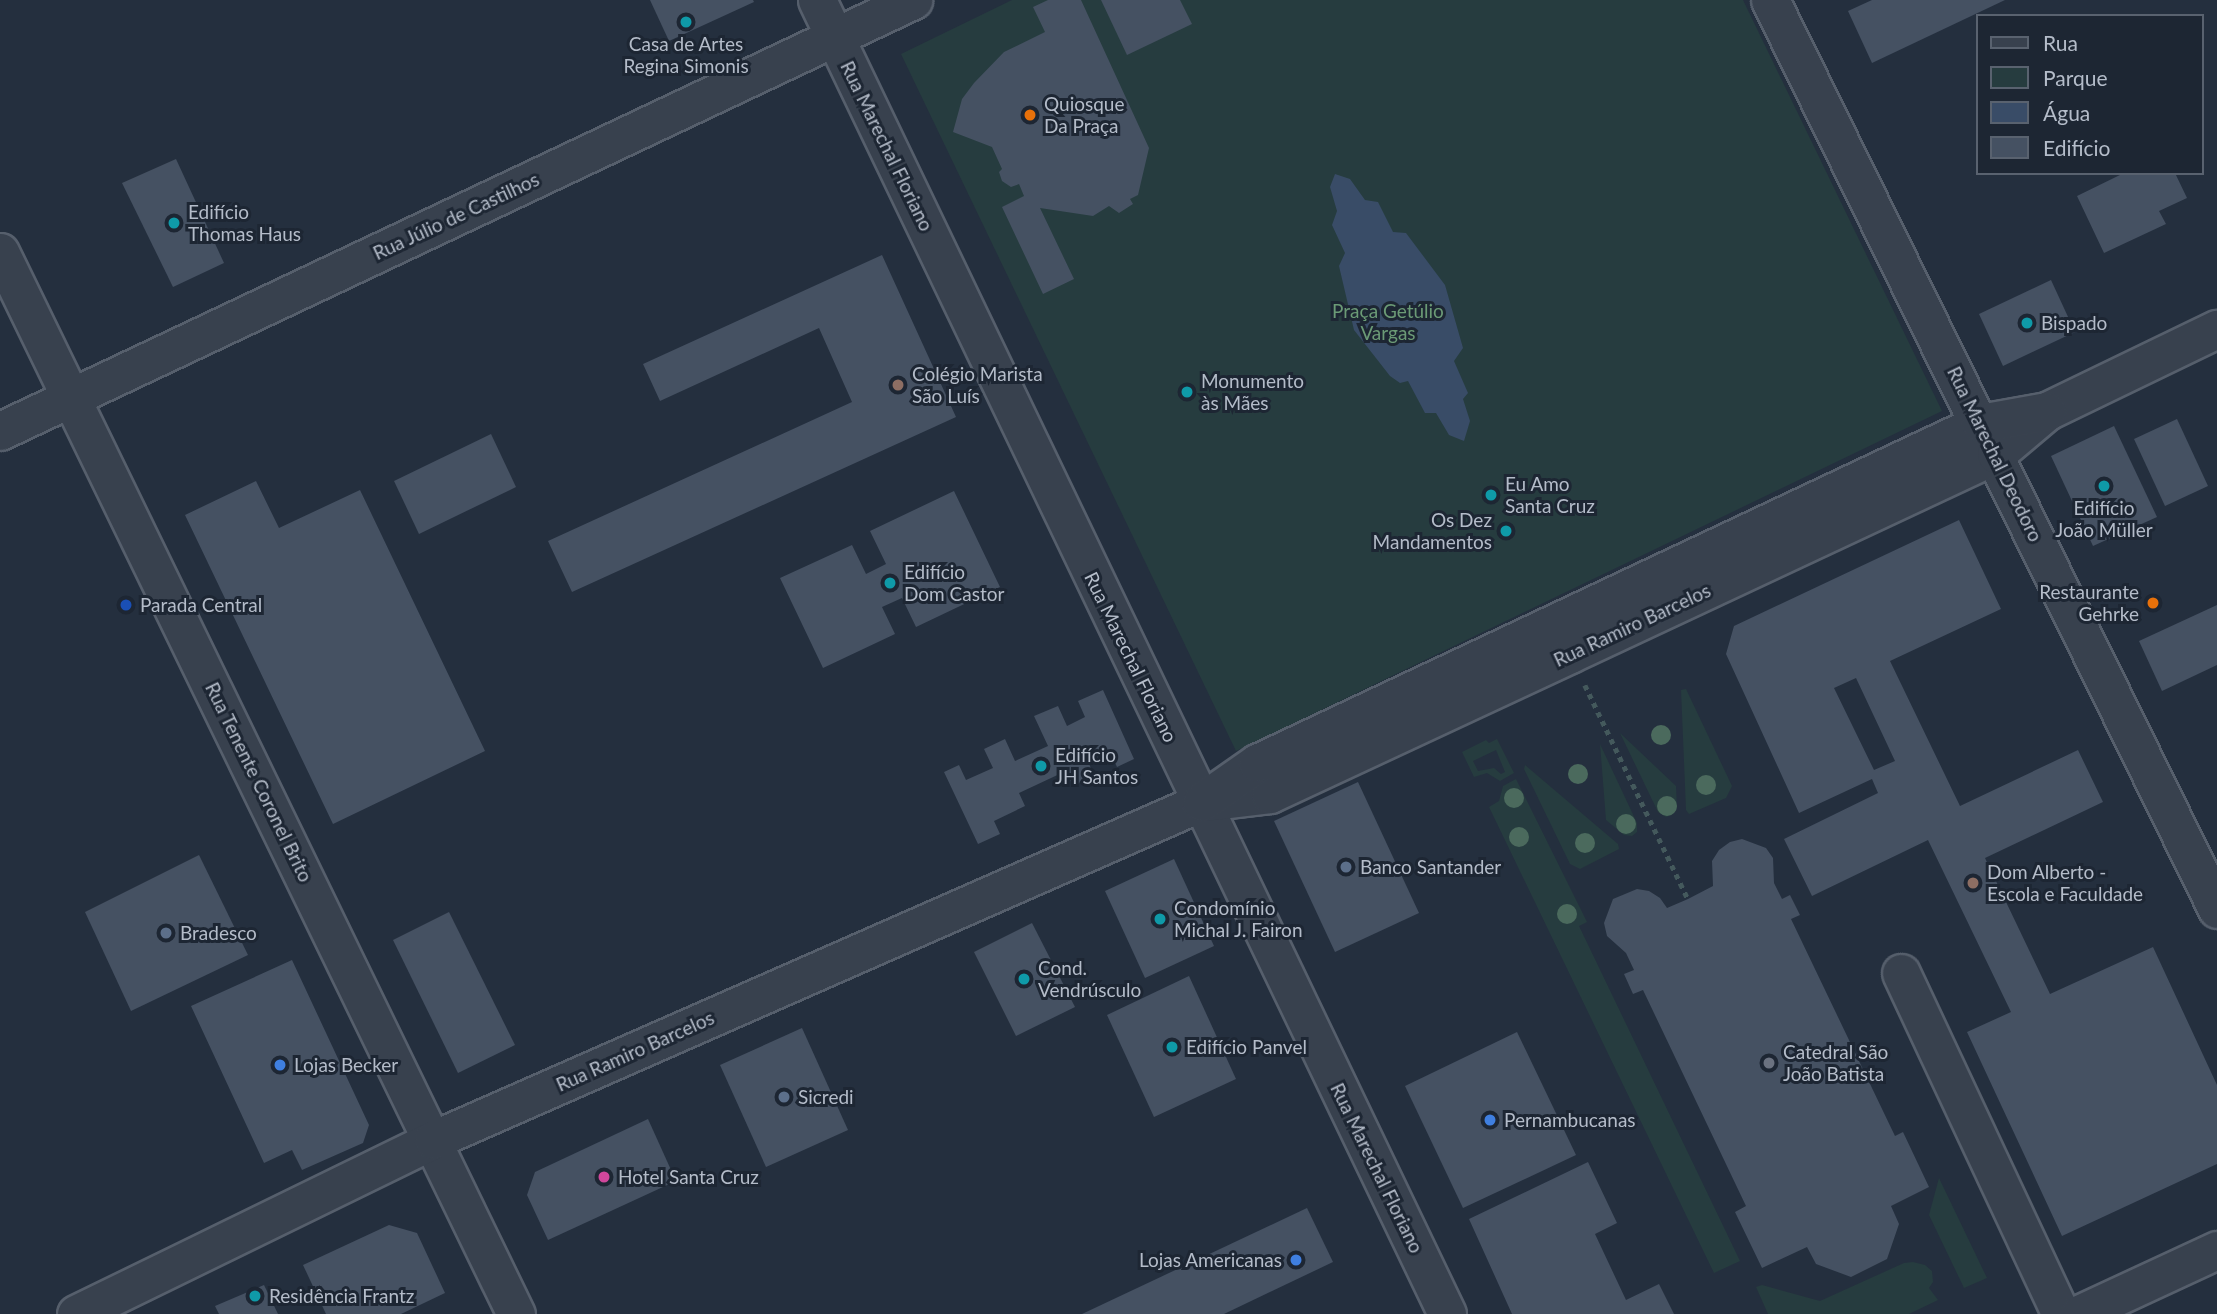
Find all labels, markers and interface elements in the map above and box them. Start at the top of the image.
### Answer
marker: Casa de Artes Regina Simonis [678,14,694,30]
legend [1976,14,2203,175]
text: Rua [2043,30,2078,55]
place label: Casa de Artes Regina Simonis [623,33,749,77]
street label: Rua Marechal Floriano [836,57,938,235]
text: Parque [2043,65,2108,90]
place label: Quiosque Da Praça [1044,93,1124,137]
text: Água [2043,100,2090,125]
marker: Quiosque Da Praça [1022,107,1038,123]
text: Edifício [2043,135,2110,160]
street label: Rua Júlio de Castilhos [369,167,543,265]
place label: Edifício Thomas Haus [188,201,301,245]
marker: Edifício Thomas Haus [166,215,182,231]
park label: Praça Getúlio Vargas [1332,300,1444,344]
place label: Bispado [2041,312,2107,334]
marker: Bispado [2019,315,2035,331]
place label: Colégio Marista São Luís [912,363,1043,407]
street label: Rua Marechal Deodoro [1943,363,2047,545]
place label: Monumento às Mães [1201,370,1304,414]
marker: Colégio Marista São Luís [890,377,906,393]
marker: Monumento às Mães [1179,384,1195,400]
place label: Eu Amo Santa Cruz [1505,473,1595,517]
marker: Edifício João Müller [2096,478,2112,494]
marker: Eu Amo Santa Cruz [1483,487,1499,503]
place label: Edifício João Müller [2055,497,2153,541]
place label: Os Dez Mandamentos [1373,509,1492,553]
marker: Os Dez Mandamentos [1498,523,1514,539]
place label: Edifício Dom Castor [904,561,1004,605]
street label: Rua Marechal Floriano [1080,568,1182,746]
marker: Edifício Dom Castor [882,575,898,591]
street label: Rua Ramiro Barcelos [1550,579,1714,671]
place label: Restaurante Gehrke [2039,581,2139,625]
place label: Parada Central [140,594,262,616]
marker: Restaurante Gehrke [2145,595,2161,611]
marker: Parada Central [118,597,134,613]
street label: Rua Tenente Coronel Brito [201,678,317,886]
place label: Edifício JH Santos [1055,744,1138,788]
marker: Edifício JH Santos [1033,758,1049,774]
place label: Banco Santander [1360,856,1501,878]
marker: Banco Santander [1338,859,1354,875]
place label: Dom Alberto - Escola e Faculdade [1987,861,2143,905]
marker: Dom Alberto - Escola e Faculdade [1965,875,1981,891]
place label: Condomínio Michal J. Fairon [1174,897,1303,941]
marker: Condomínio Michal J. Fairon [1152,911,1168,927]
place label: Bradesco [180,922,257,944]
marker: Bradesco [158,925,174,941]
place label: Cond. Vendrúsculo [1038,957,1141,1001]
marker: Cond. Vendrúsculo [1016,971,1032,987]
street label: Rua Ramiro Barcelos [552,1006,718,1096]
place label: Edifício Panvel [1186,1036,1307,1058]
marker: Edifício Panvel [1164,1039,1180,1055]
place label: Catedral São João Batista [1783,1041,1888,1085]
place label: Lojas Becker [294,1054,398,1076]
marker: Catedral São João Batista [1761,1055,1777,1071]
marker: Lojas Becker [272,1057,288,1073]
street label: Rua Marechal Floriano [1326,1079,1428,1257]
place label: Sicredi [798,1086,854,1108]
marker: Sicredi [776,1089,792,1105]
place label: Pernambucanas [1504,1109,1636,1131]
marker: Pernambucanas [1482,1112,1498,1128]
place label: Hotel Santa Cruz [618,1166,759,1188]
marker: Hotel Santa Cruz [596,1169,612,1185]
place label: Lojas Americanas [1138,1249,1282,1271]
marker: Lojas Americanas [1288,1252,1304,1268]
place label: Residência Frantz [269,1285,414,1307]
marker: Residência Frantz [247,1288,263,1304]

